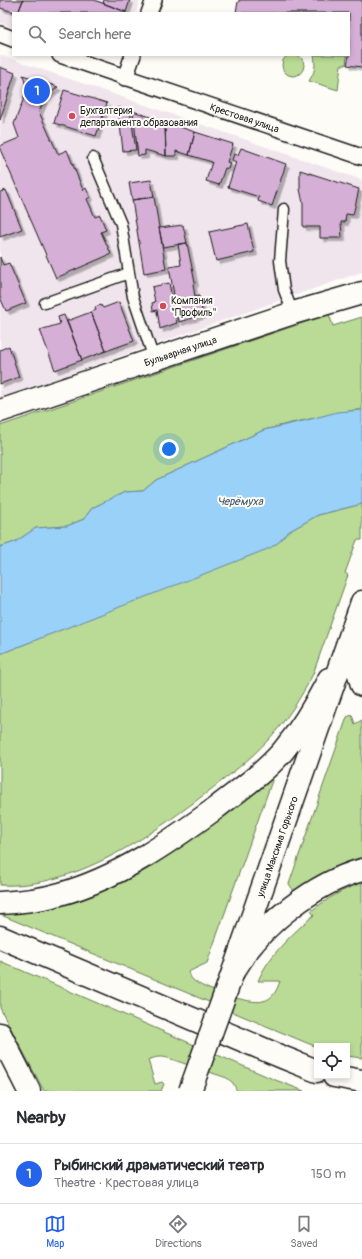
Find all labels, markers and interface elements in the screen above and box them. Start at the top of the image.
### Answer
search box [12,12,350,56]
icon: search [26,23,48,45]
text: Search here [58,25,131,44]
pin: 1 [24,76,50,106]
street label: Крестовая улица [208,101,281,136]
place label: Бухгалтерия департамента образования [80,105,198,129]
marker: Бухгалтерия департамента образования [67,111,77,121]
place label: Компания "Профиль" [171,295,217,319]
marker: Компания "Профиль" [158,301,168,311]
street label: Бульварная улица [143,334,219,369]
your location [159,439,179,459]
water label: Черёмуха [217,495,264,508]
street label: улица Максима Горького [254,794,301,900]
map controls [314,1043,350,1079]
button: locate [314,1043,350,1079]
text: Nearby [16,1107,65,1128]
text: Рыбинский драматический театр [54,1156,264,1175]
text: 1 [26,1166,32,1182]
text: 150 m [311,1166,346,1182]
text: Theatre · Крестовая улица [54,1175,199,1191]
tab: Map [44,1213,66,1250]
tab: Directions [155,1213,202,1250]
tab: Saved [290,1213,318,1250]

